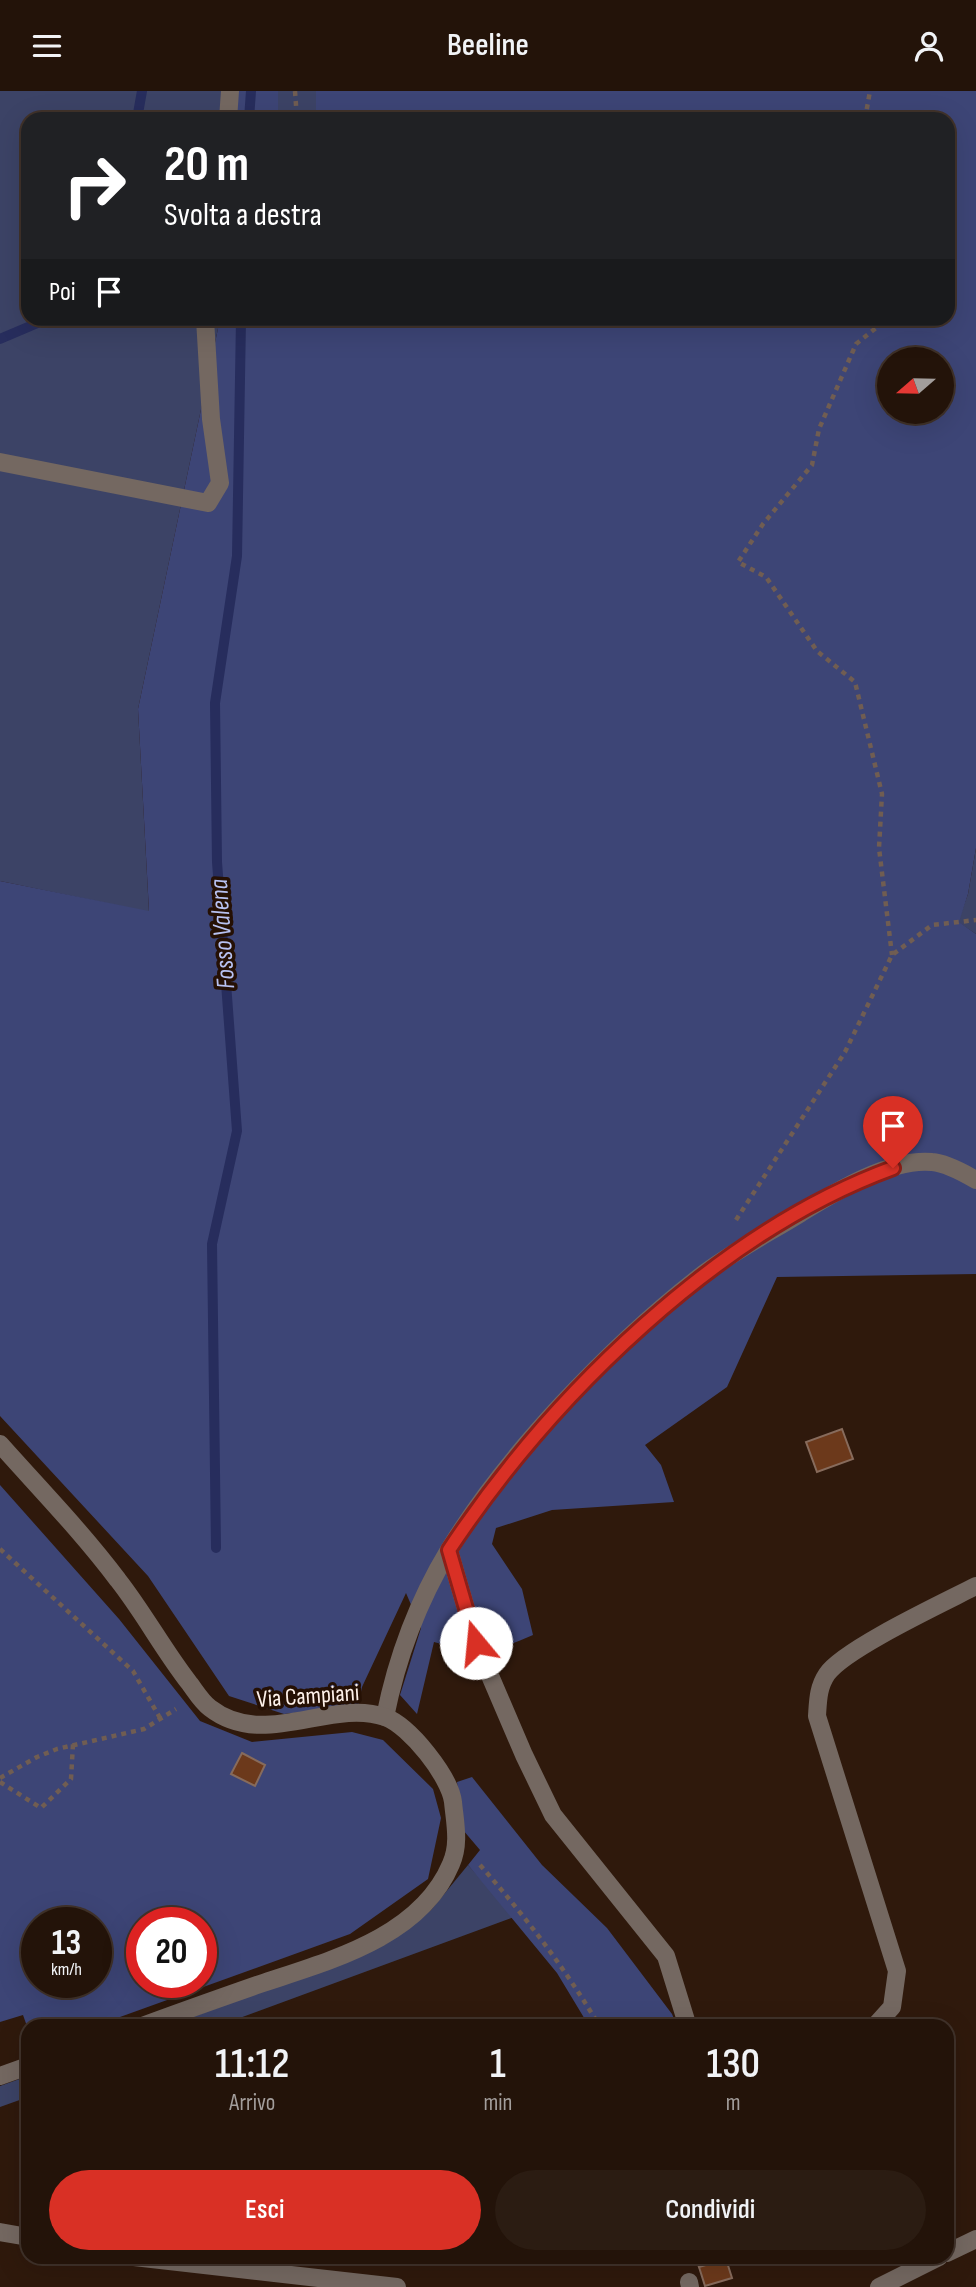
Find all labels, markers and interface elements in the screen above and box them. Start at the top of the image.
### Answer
text: Beeline [447,26,529,65]
icon: menu [28,27,66,65]
icon: person [910,27,948,65]
text: 20 m [164,136,249,195]
icon: right [49,140,140,231]
text: Svolta a destra [164,196,322,235]
icon: arrive [90,273,128,311]
text: Poi [49,277,76,308]
north arrow [877,347,954,423]
map controls [877,347,954,424]
water label: Fosso Valena [204,878,242,990]
pin [863,1096,923,1168]
icon: arrive [874,1107,912,1145]
position arrow [439,1606,513,1680]
street label: Via Campiani [256,1678,360,1714]
speed limit sign: 20 [126,1907,217,1998]
text: 13 [52,1922,81,1965]
text: km/h [51,1959,82,1980]
text: 11:12 [215,2039,289,2090]
text: 1 [490,2039,506,2090]
text: 130 [706,2039,760,2090]
text: Arrivo [229,2089,275,2117]
text: min [483,2089,512,2117]
text: m [726,2089,741,2117]
button: Esci [49,2170,481,2250]
button: Condividi [495,2170,926,2250]

